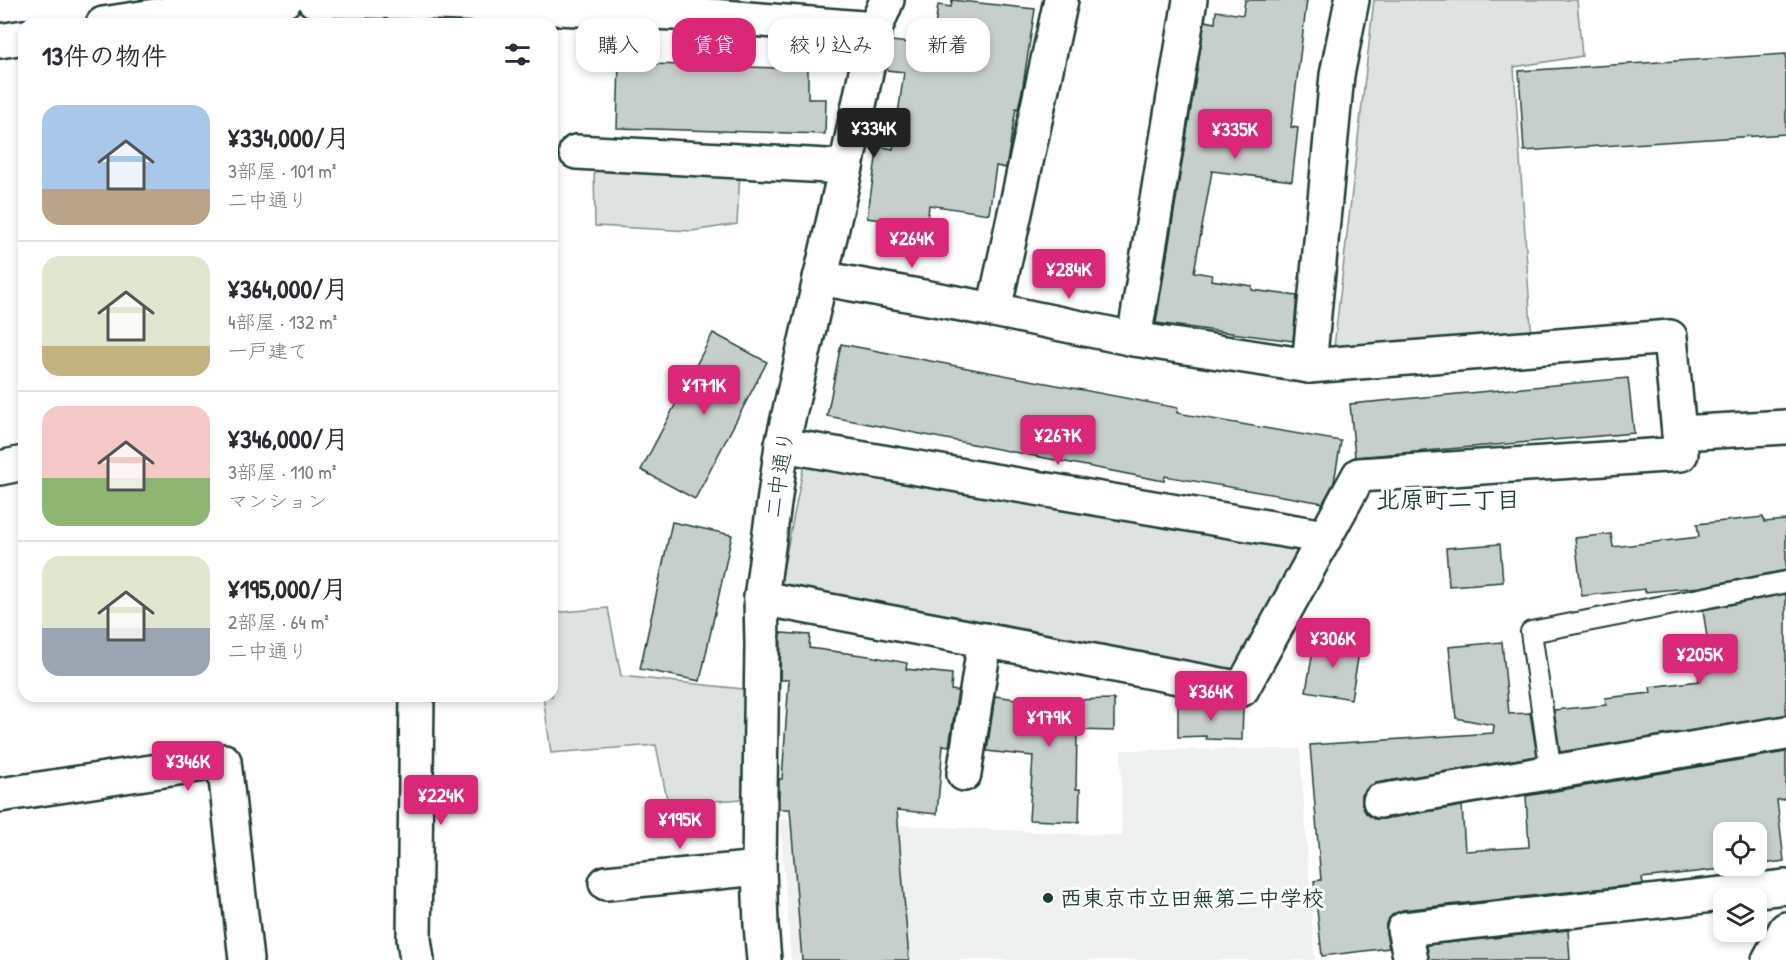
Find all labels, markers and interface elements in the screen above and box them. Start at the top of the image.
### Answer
chip: 購入 [576,18,660,72]
chip: 賃貸 [672,18,756,72]
chip: 絞り込み [768,18,894,72]
chip: 新着 [906,18,990,72]
text: 13件の物件 [42,38,167,73]
icon: filters [501,38,534,71]
pin: ¥334K [832,108,916,159]
pin: ¥335K [1193,109,1277,160]
text: ¥334K [851,114,897,141]
text: ¥335K [1212,115,1258,142]
text: ¥334,000/月 [228,120,350,155]
icon: home [90,129,162,201]
text: 3部屋 · 101 m² [228,157,336,184]
text: 二中通り [228,186,308,213]
pin: ¥264K [870,218,954,269]
text: ¥264K [890,224,934,251]
pin: ¥284K [1027,249,1111,300]
text: ¥284K [1046,255,1092,282]
text: ¥364,000/月 [228,271,349,306]
icon: home [90,280,162,352]
text: 4部屋 · 132 m² [228,308,337,335]
text: 一戸建て [228,337,308,364]
pin: ¥171K [662,365,746,416]
text: ¥171K [682,371,726,398]
pin: ¥267K [1016,415,1100,466]
text: ¥346,000/月 [228,421,349,456]
text: ¥267K [1035,421,1081,448]
street label: 二中通り [757,428,801,520]
icon: home [90,430,162,502]
text: 3部屋 · 110 m² [228,458,336,485]
district label: 北原町二丁目 [1376,483,1520,515]
text: マンション [228,487,327,514]
text: ¥195,000/月 [228,571,347,606]
icon: home [90,580,162,652]
text: 2部屋 · 64 m² [228,608,329,635]
pin: ¥306K [1291,618,1375,669]
text: ¥306K [1310,624,1356,651]
pin: ¥205K [1658,634,1742,685]
text: 二中通り [228,637,308,664]
text: ¥205K [1677,640,1723,667]
pin: ¥364K [1169,671,1253,722]
text: ¥364K [1189,677,1233,704]
pin: ¥179K [1007,697,1091,748]
text: ¥179K [1027,703,1071,730]
pin: ¥346K [146,741,230,792]
text: ¥346K [166,747,210,774]
pin: ¥224K [399,775,483,826]
text: ¥224K [418,781,464,808]
pin: ¥195K [638,799,722,850]
text: ¥195K [659,805,701,832]
map controls [1713,822,1767,942]
button: locate [1713,822,1767,876]
place label: 西東京市立田無第二中学校 [1060,883,1324,913]
button: layers [1713,888,1767,942]
marker: 西東京市立田無第二中学校 [1041,891,1055,905]

